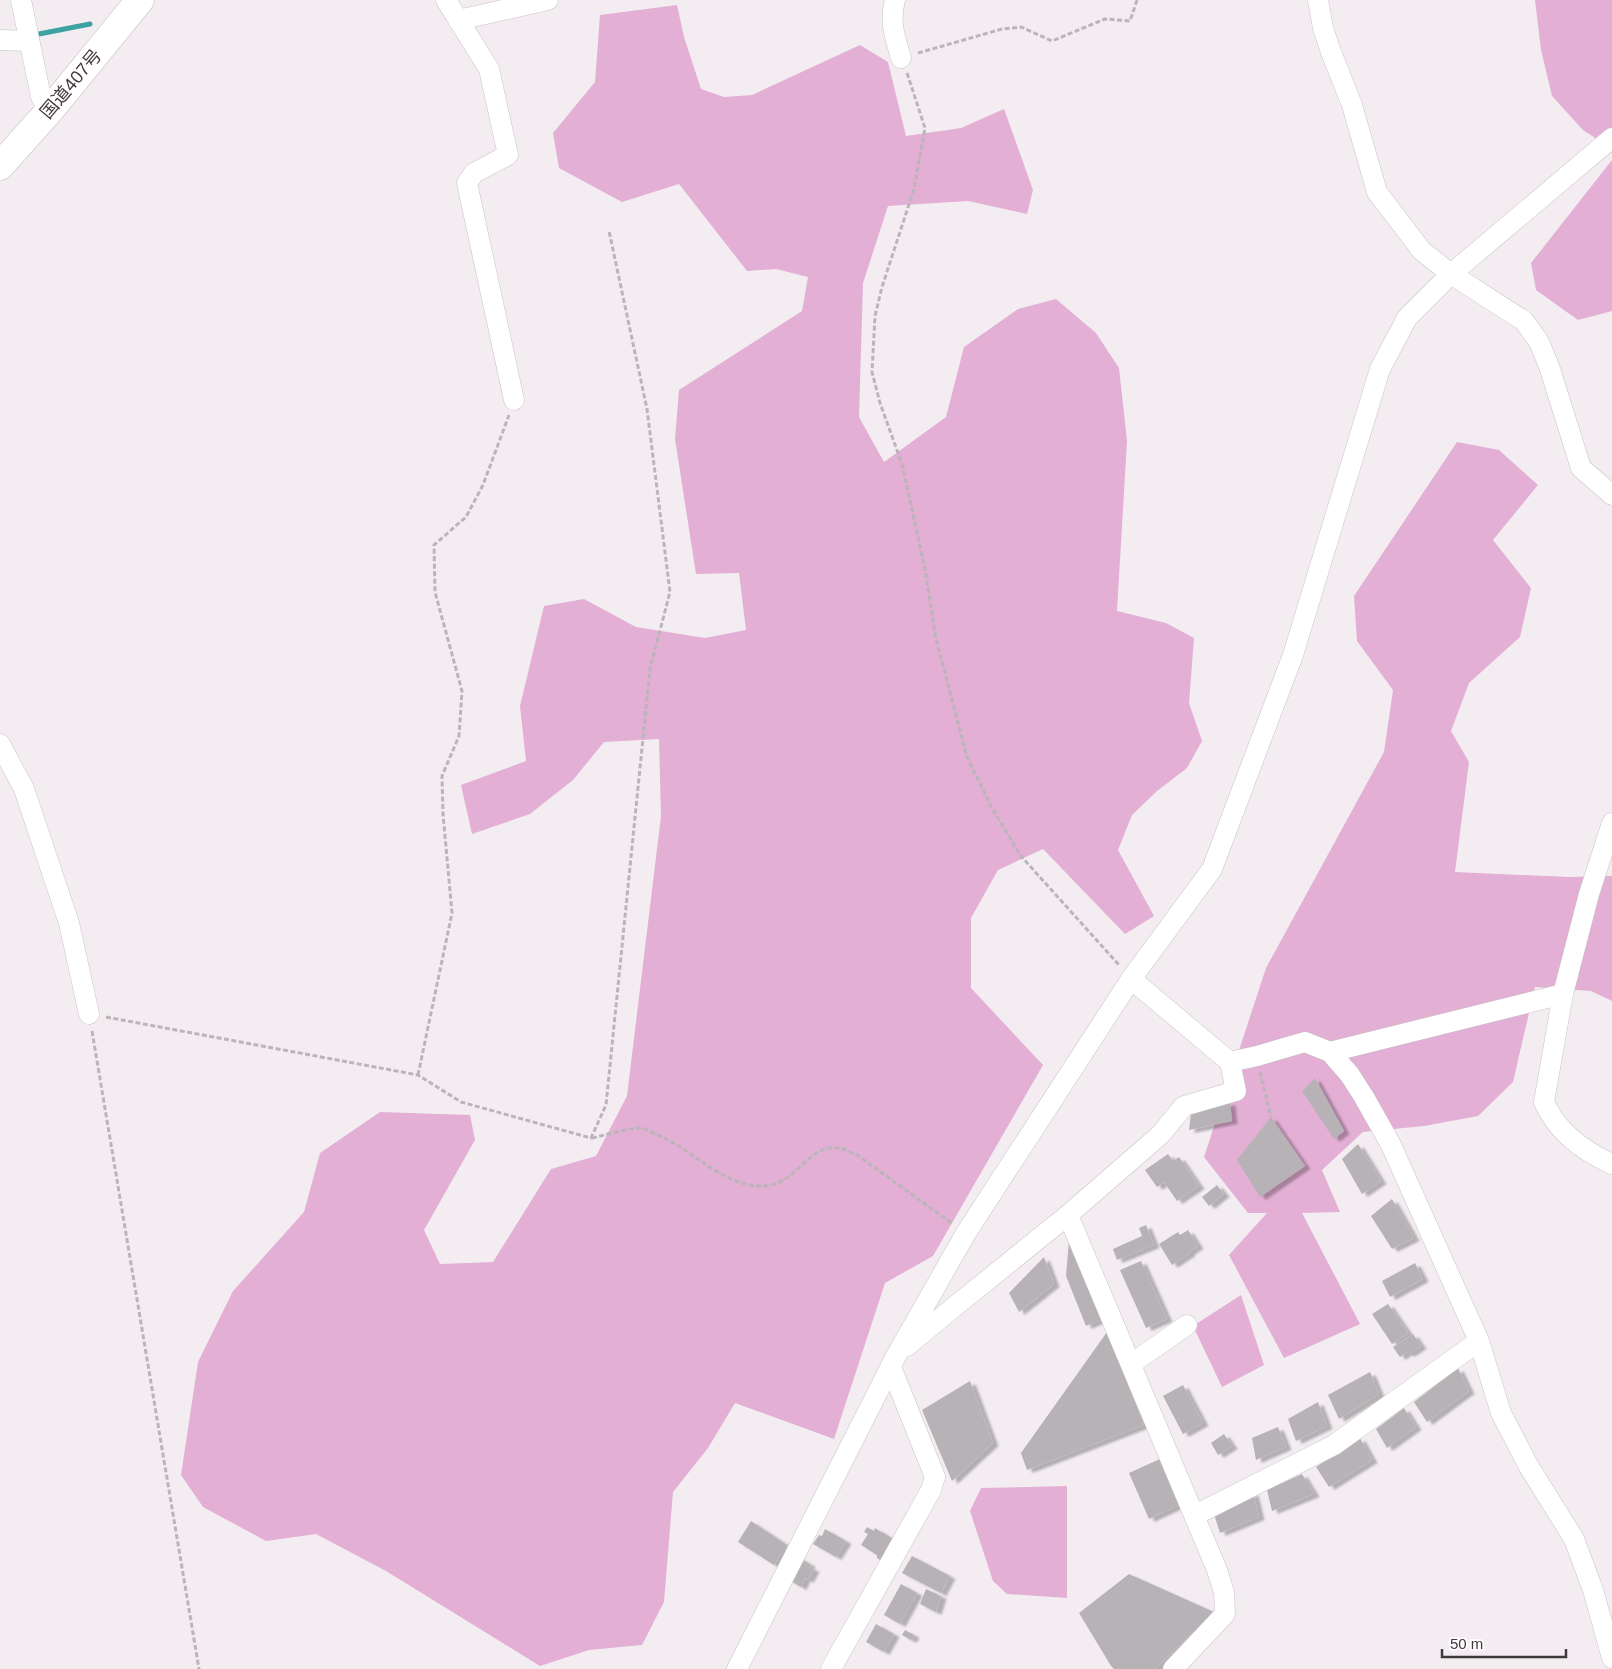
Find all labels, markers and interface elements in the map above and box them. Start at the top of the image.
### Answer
street label: 国道407号 [36,45,106,123]
scale bar [1442,1626,1566,1658]
text: 50 m [1450,1635,1483,1652]

